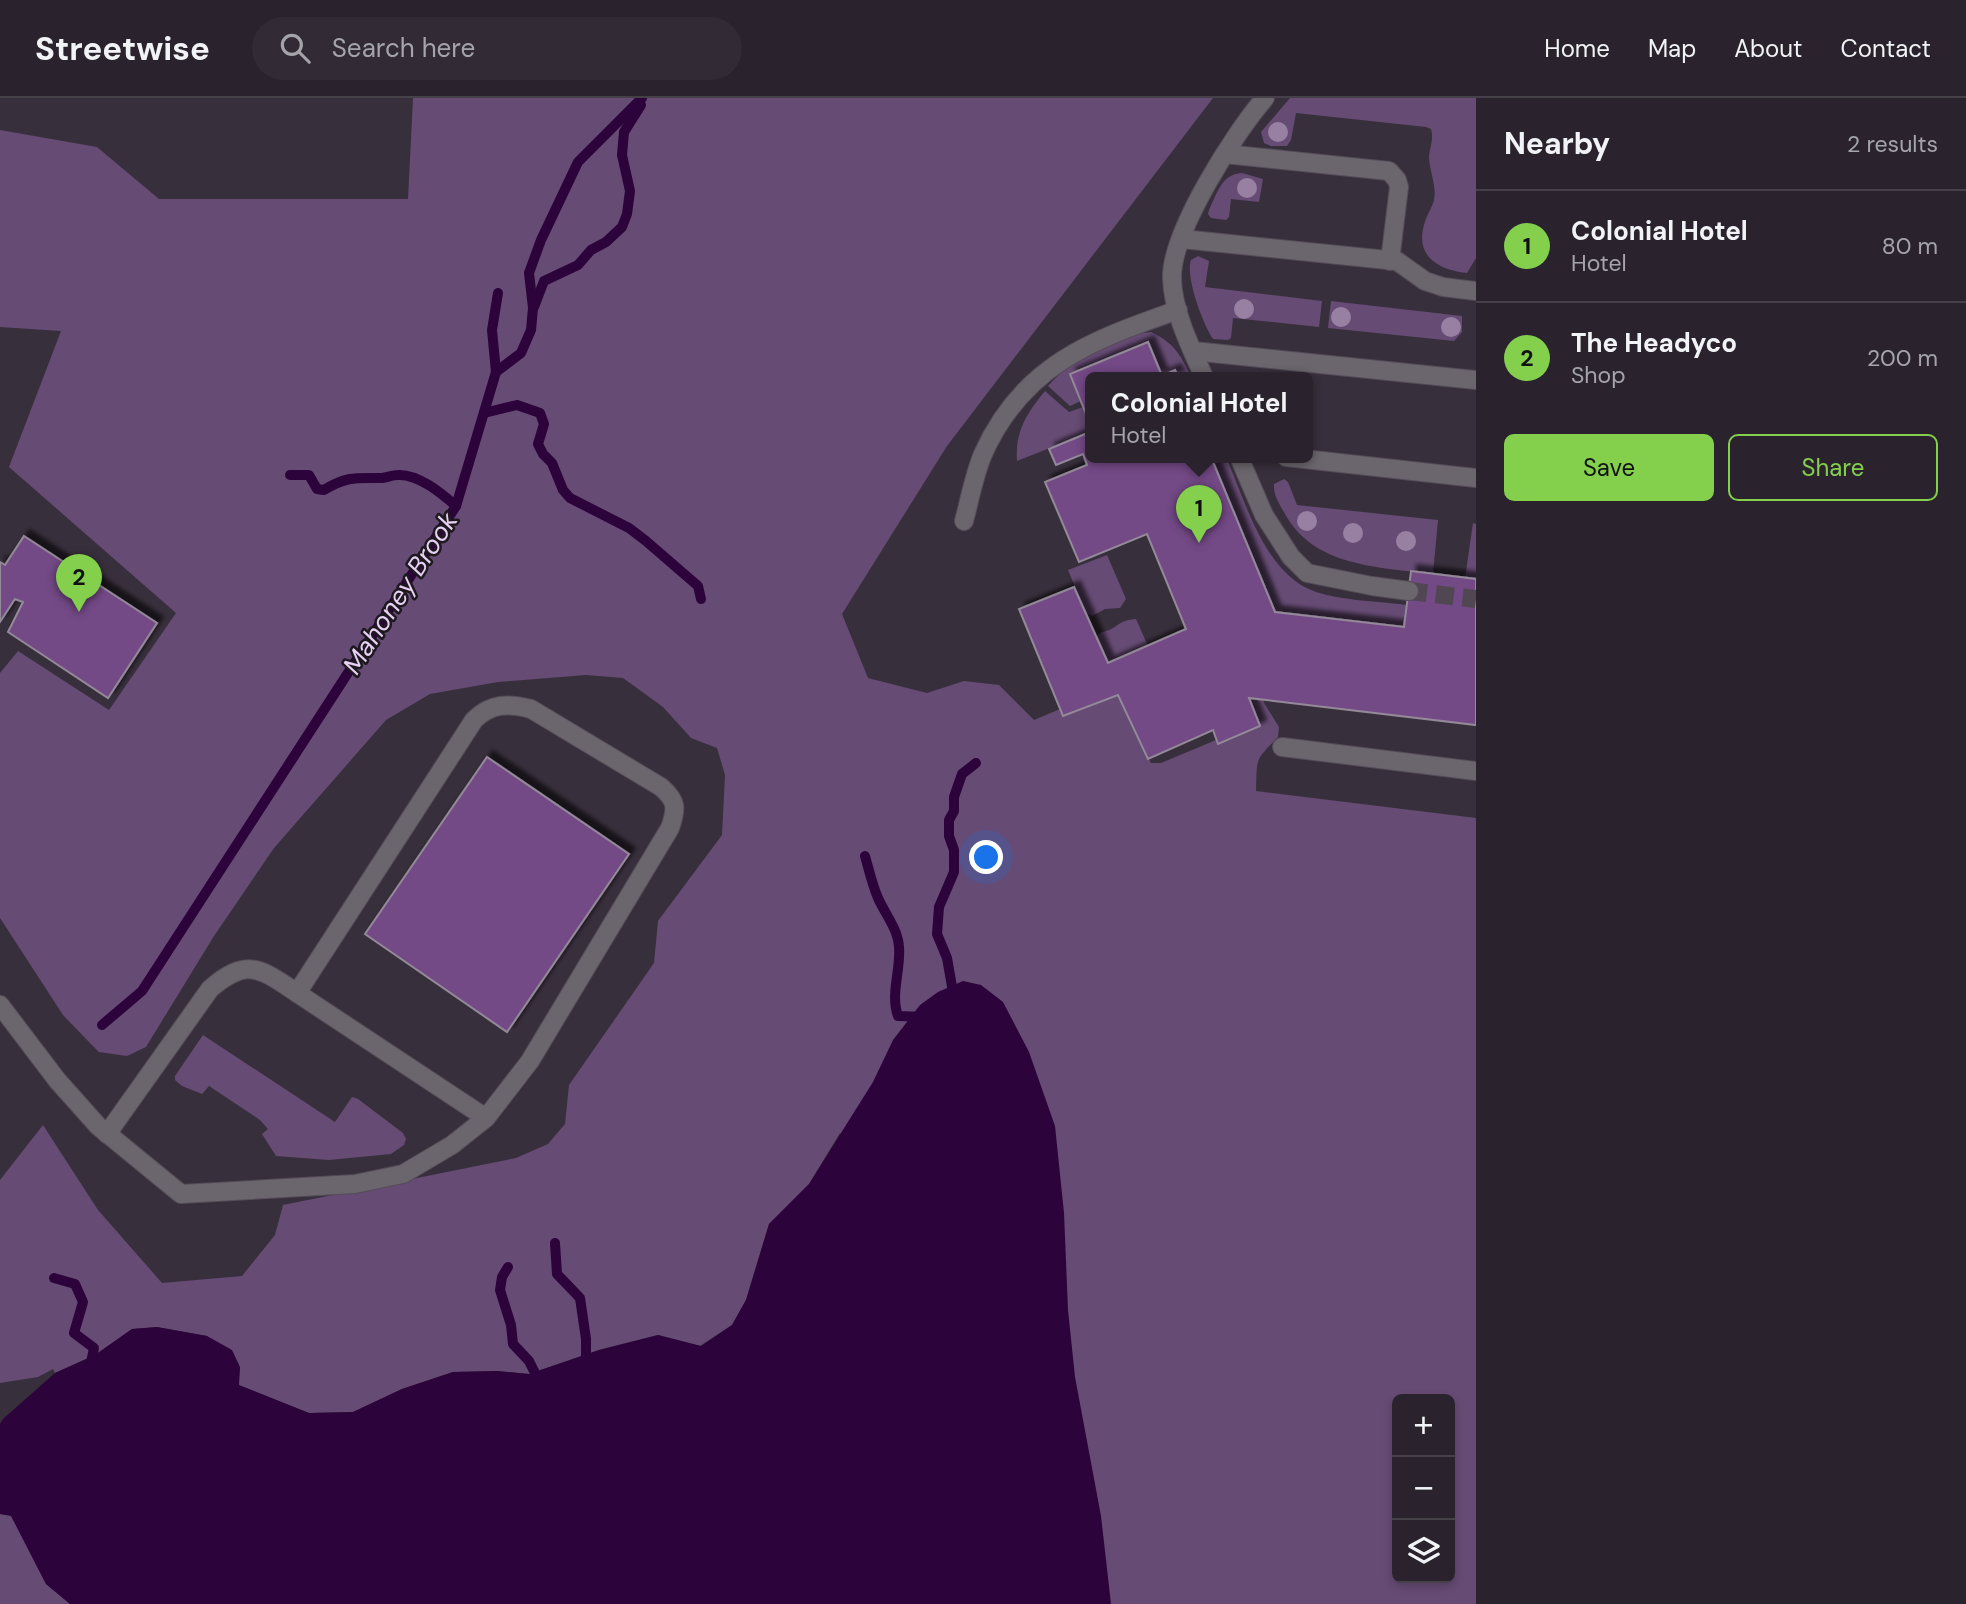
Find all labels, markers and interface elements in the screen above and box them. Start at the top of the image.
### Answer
search box [252,17,742,80]
text: Streetwise [35,27,210,70]
icon: search [276,29,314,67]
text: Search here [332,31,475,65]
text: Home [1544,33,1610,64]
text: Map [1648,33,1696,64]
text: About [1734,33,1803,64]
text: Contact [1841,33,1931,64]
text: Nearby [1504,124,1610,163]
text: 2 results [1847,129,1938,159]
text: Colonial Hotel [1571,214,1748,248]
text: 1 [1523,231,1531,261]
text: 80 m [1882,231,1938,261]
text: Hotel [1571,248,1627,278]
text: The Headyco [1571,326,1737,360]
text: 2 [1520,343,1534,373]
text: 200 m [1867,343,1938,373]
text: Shop [1571,360,1626,390]
popup [1085,372,1313,463]
text: Colonial Hotel [1111,386,1287,420]
text: Hotel [1111,420,1166,450]
button: Save [1504,434,1714,501]
button: Share [1728,434,1938,501]
pin: 1 [1176,485,1222,543]
water label: Mahoney Brook [335,505,465,681]
pin: 2 [56,554,102,612]
your location [969,840,1003,874]
map controls [1392,1394,1455,1583]
button: + [1392,1394,1455,1457]
button: − [1392,1457,1455,1520]
button: layers [1392,1520,1455,1583]

